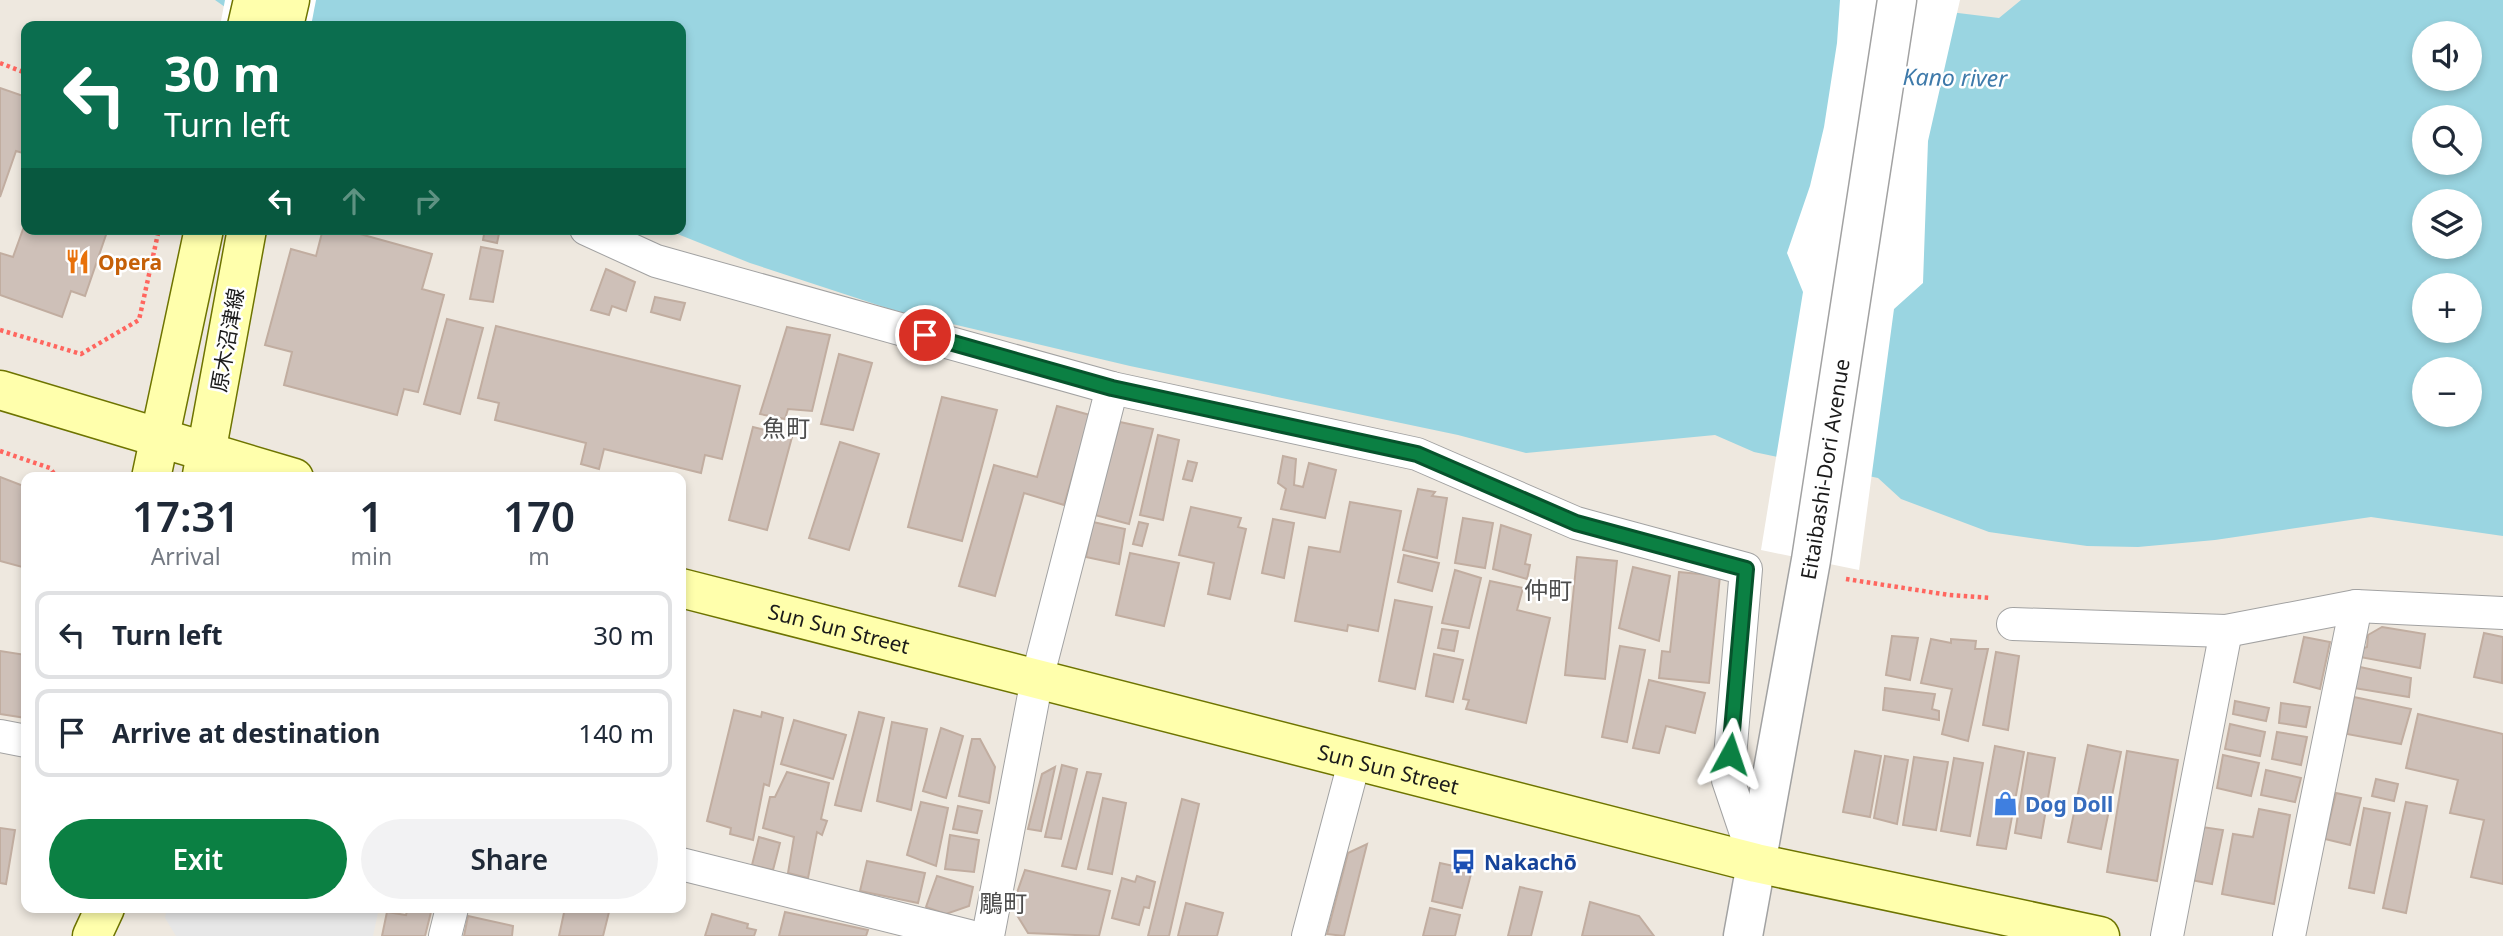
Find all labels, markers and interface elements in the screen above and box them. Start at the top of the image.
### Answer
map controls [2412,21,2482,427]
button: sound [2412,21,2482,91]
text: 30 m [164,40,281,106]
icon: left [49,49,140,140]
water label: Kano river [1902,60,2008,94]
text: Turn left [164,103,290,146]
button: search [2412,105,2482,175]
icon: left [262,182,300,220]
icon: ahead [335,182,373,220]
icon: right [408,182,446,220]
button: layers [2412,189,2482,259]
restaurant icon: Opera [64,248,92,276]
place label: Opera [98,248,162,276]
button: + [2412,273,2482,343]
street label: 原木沼津線 [204,286,250,394]
pin [895,305,955,365]
icon: arrive [906,316,944,354]
street label: Eitaibashi-Dori Avenue [1794,357,1856,582]
button: − [2412,357,2482,427]
district label: 魚町 [762,411,810,444]
text: 17:31 [132,487,240,544]
text: 1 [359,487,383,544]
text: 170 [503,487,575,544]
text: Arrival [151,540,221,572]
text: min [350,540,392,572]
text: m [528,540,550,572]
district label: 仲町 [1524,573,1572,606]
street label: Sun Sun Street [765,597,913,660]
icon: left [53,616,91,654]
text: Turn left [112,617,223,653]
text: 30 m [593,617,654,653]
icon: arrive [53,714,91,752]
text: Arrive at destination [112,715,381,751]
text: 140 m [578,715,654,751]
position arrow [1693,717,1767,791]
street label: Sun Sun Street [1315,737,1462,801]
shop icon: Dog Doll [1991,790,2019,818]
place label: Dog Doll [2025,790,2113,818]
button: Exit [49,819,347,899]
button: Share [361,819,658,899]
bus stop icon: Nakachō [1450,848,1478,876]
place label: Nakachō [1484,848,1577,876]
district label: 鵰町 [979,886,1027,919]

